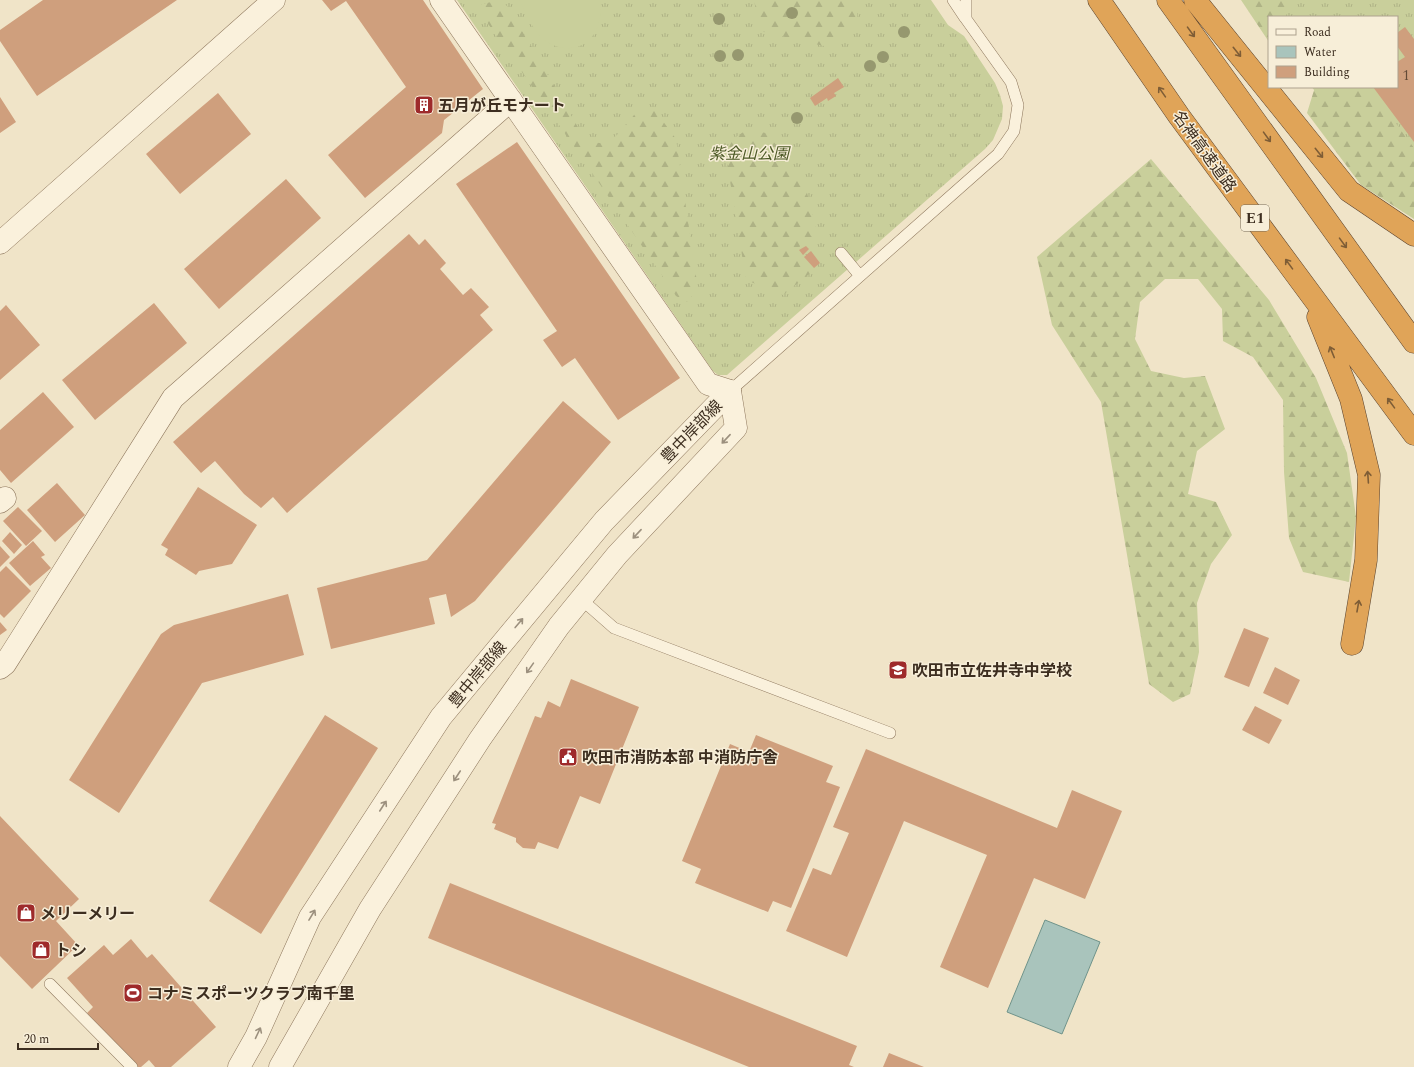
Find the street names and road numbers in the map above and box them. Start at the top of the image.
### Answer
street label: 名神高速道路 [1166,106,1242,197]
road number: E1 [1241,205,1269,231]
street label: 豊中岸部線 [655,395,728,469]
street label: 豊中岸部線 [443,636,513,713]

